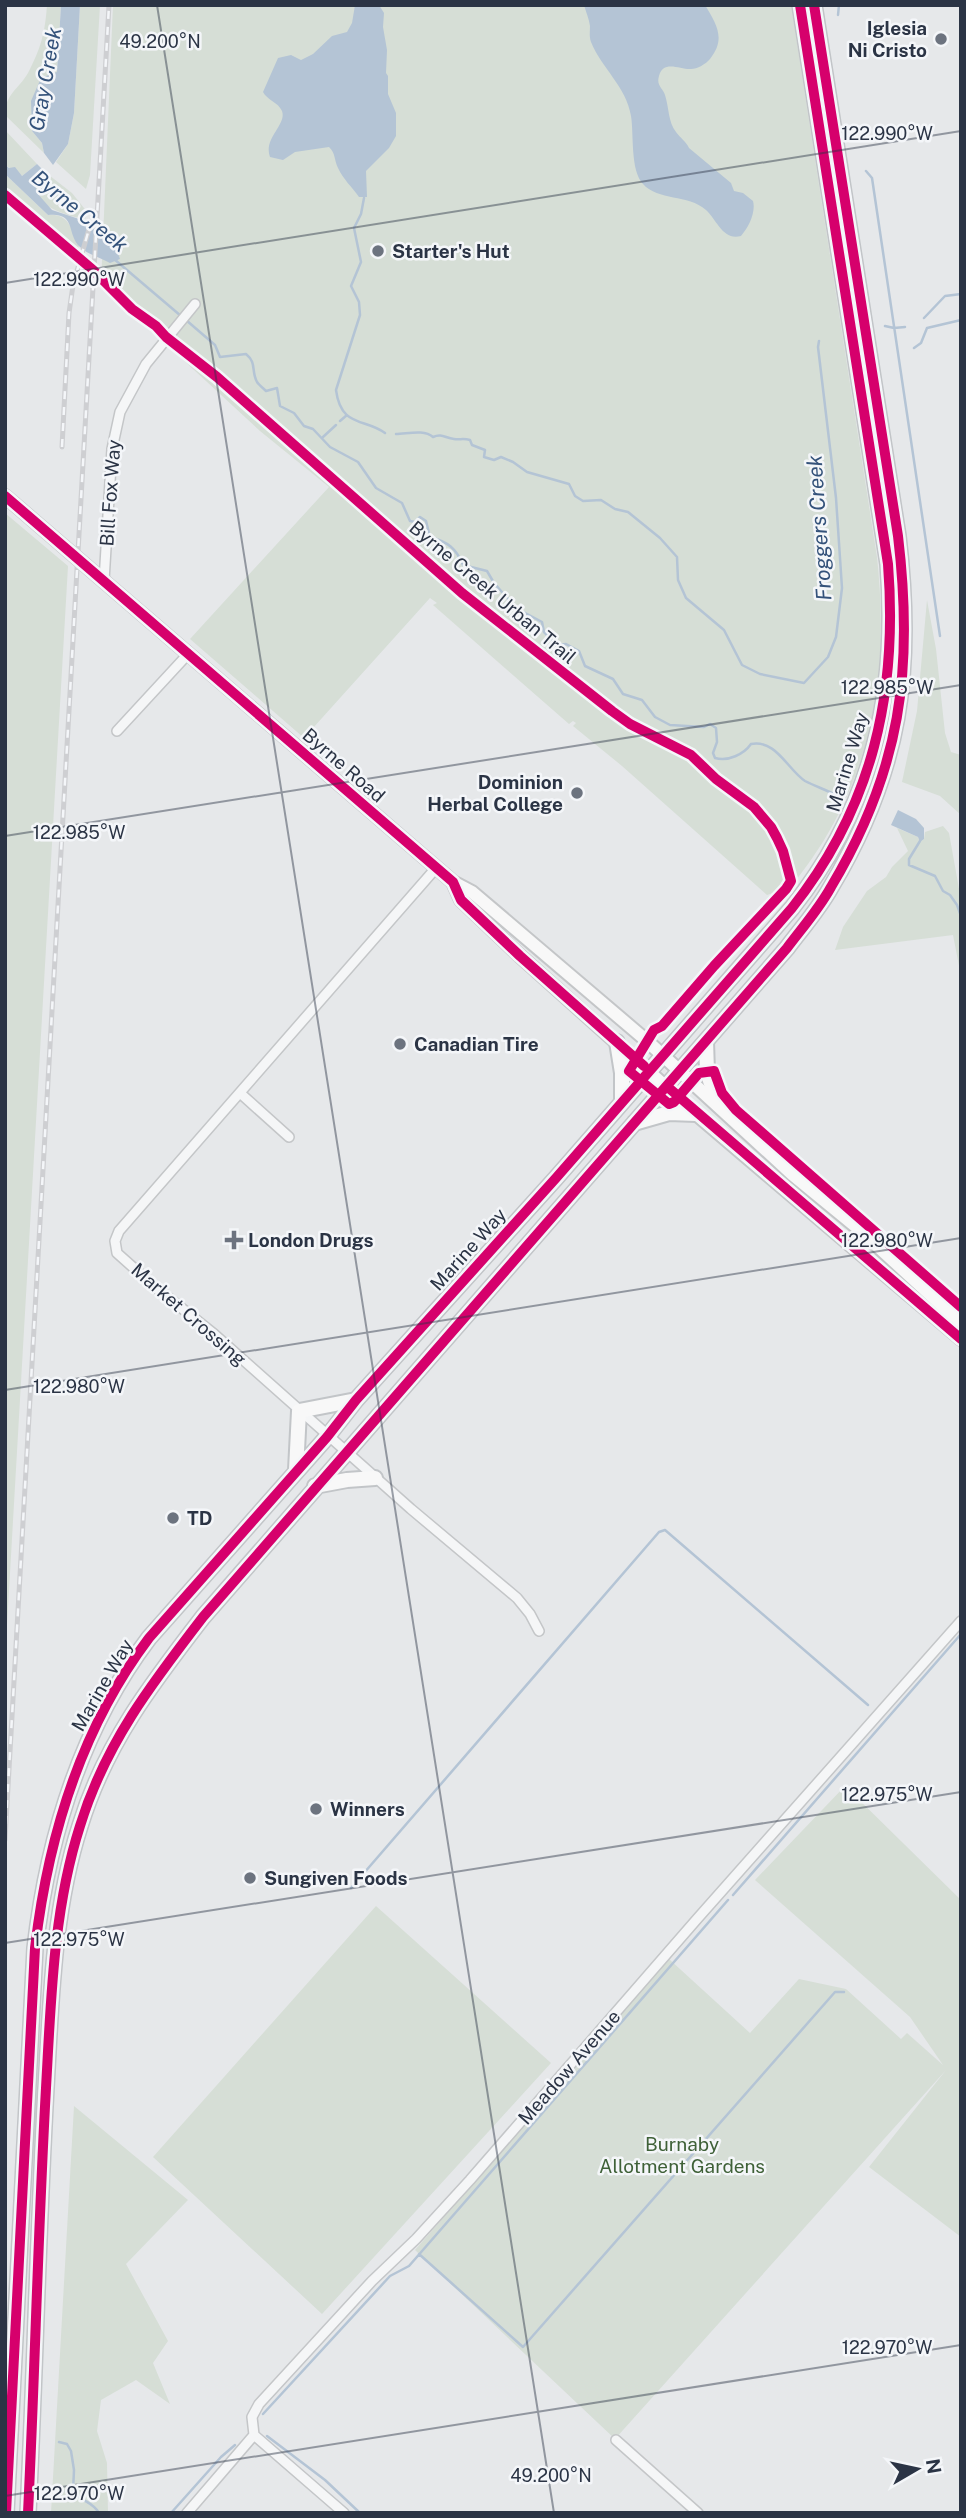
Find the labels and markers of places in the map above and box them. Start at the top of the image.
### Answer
place label: Iglesia Ni Cristo [848,17,927,61]
marker: Iglesia Ni Cristo [933,31,949,47]
place label: Starter's Hut [392,240,510,262]
marker: Starter's Hut [370,243,386,259]
place label: Dominion Herbal College [427,771,563,815]
marker: Dominion Herbal College [569,785,585,801]
place label: Canadian Tire [414,1033,539,1055]
marker: Canadian Tire [392,1036,408,1052]
place label: London Drugs [248,1229,374,1251]
marker: London Drugs [226,1232,242,1248]
place label: TD [187,1507,212,1529]
marker: TD [165,1510,181,1526]
place label: Winners [330,1798,405,1820]
marker: Winners [308,1801,324,1817]
place label: Sungiven Foods [264,1867,408,1889]
marker: Sungiven Foods [242,1870,258,1886]

